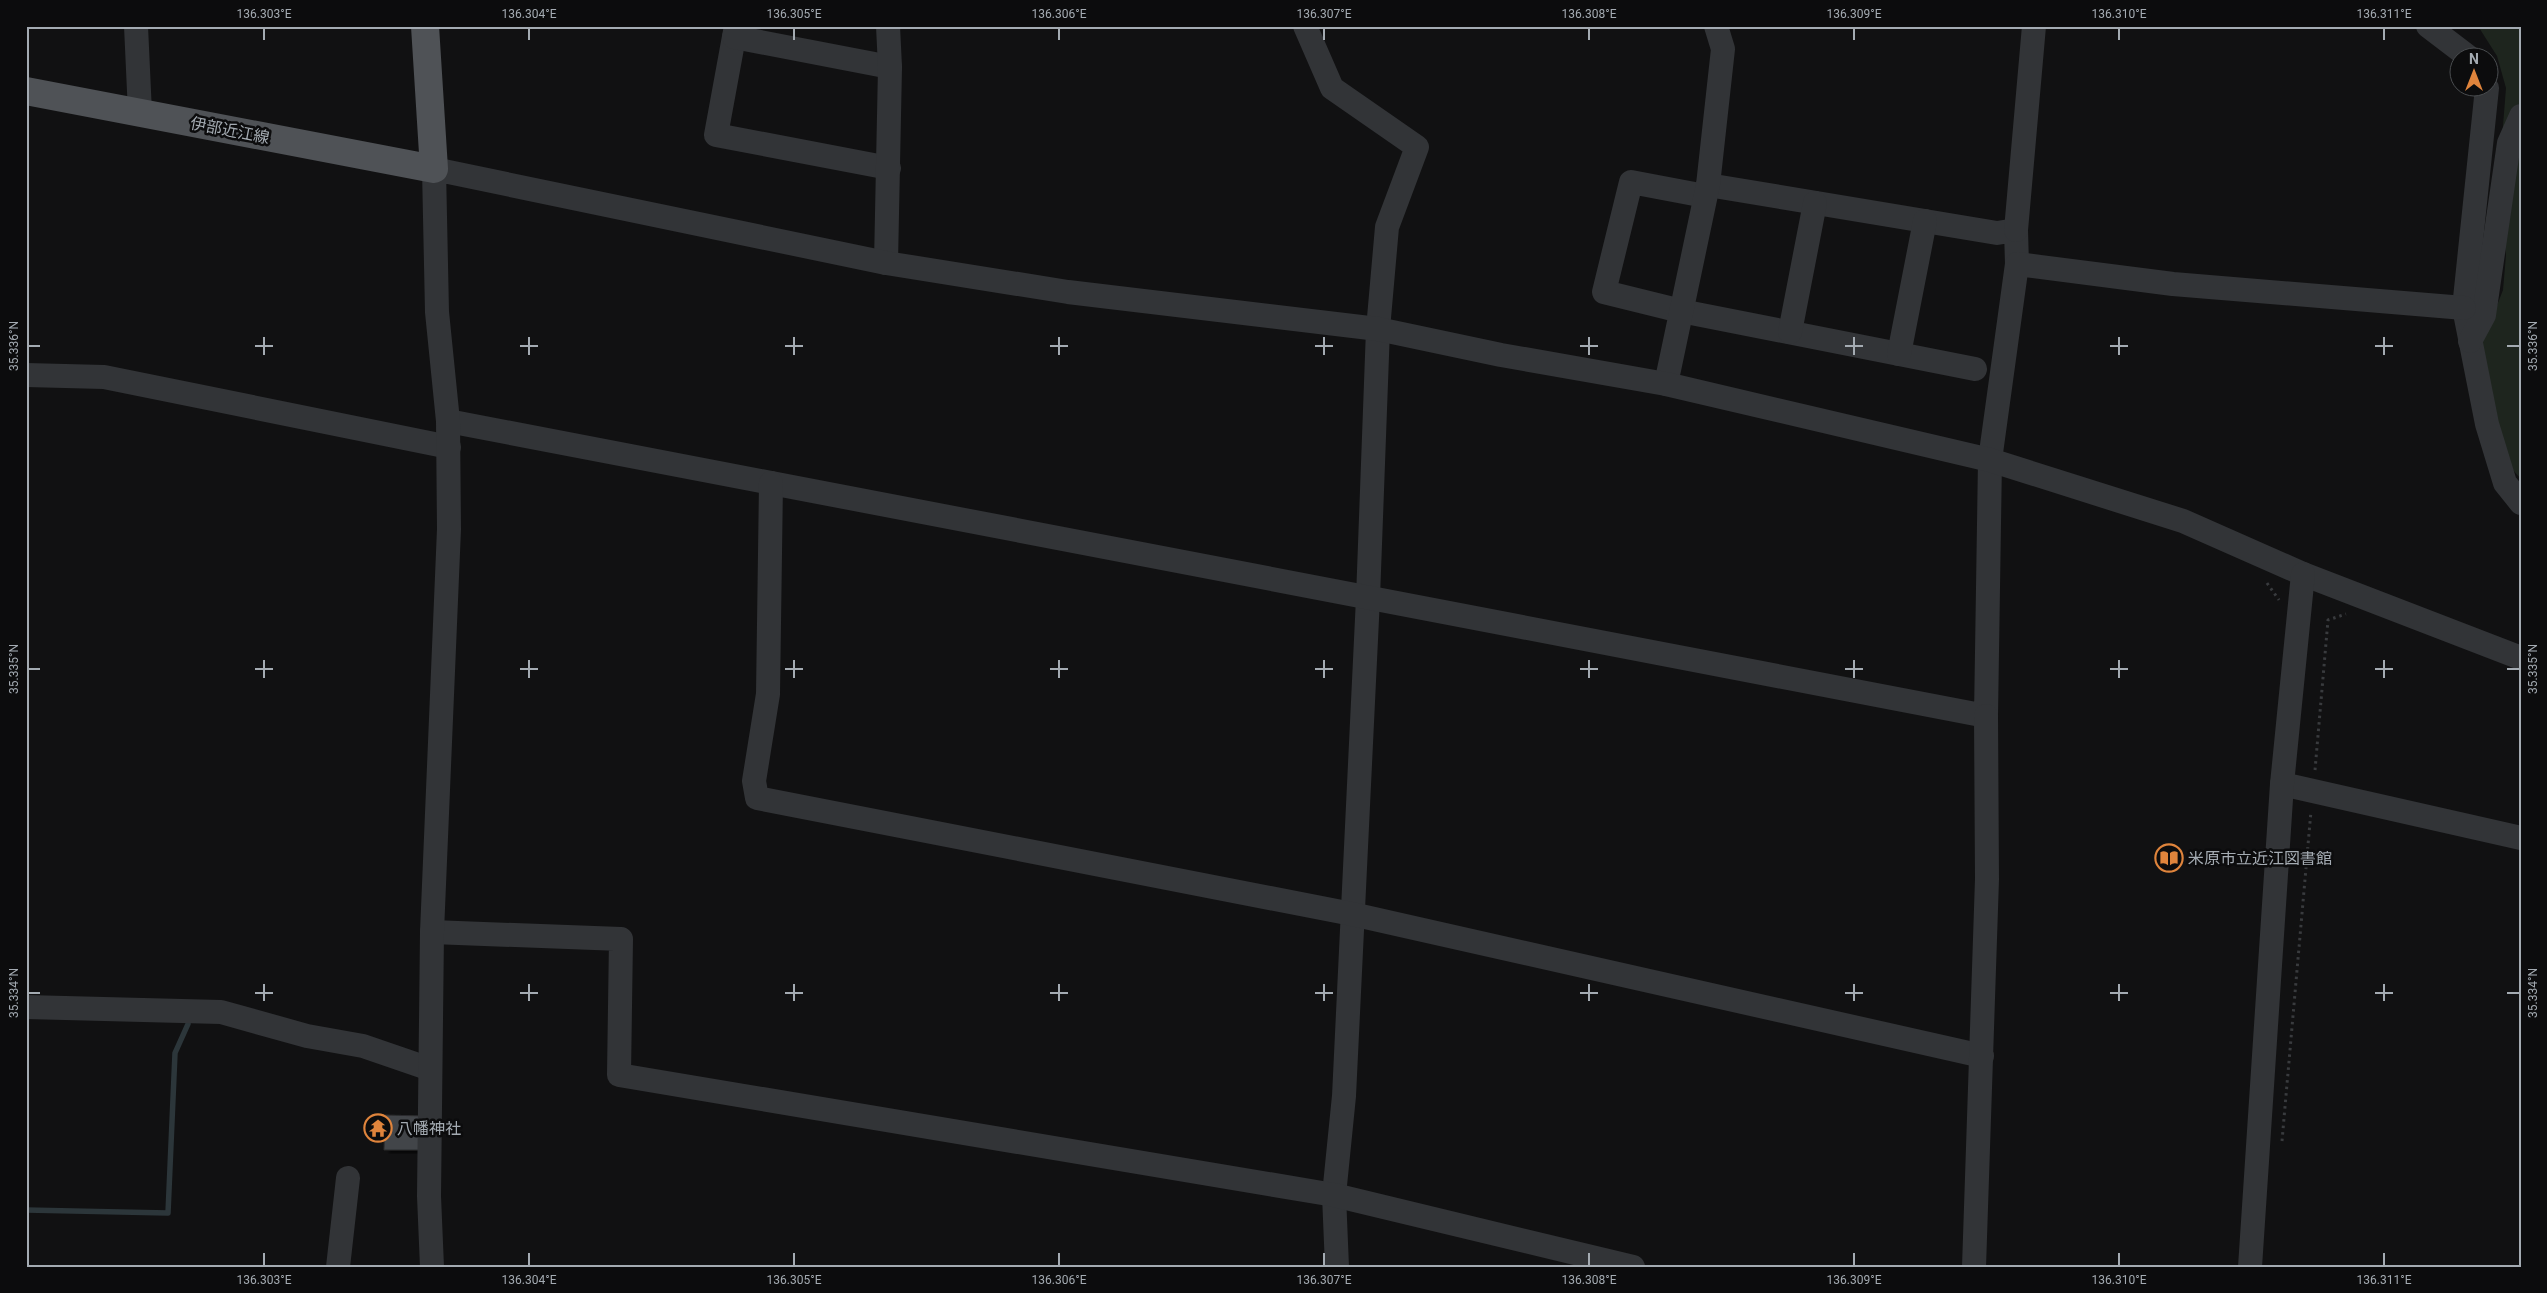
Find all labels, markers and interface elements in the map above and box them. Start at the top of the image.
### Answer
text: 136.303°E [237,7,292,21]
text: 136.304°E [502,7,557,21]
text: 136.305°E [767,7,822,21]
text: 136.306°E [1032,7,1087,21]
text: 136.307°E [1297,7,1352,21]
text: 136.308°E [1562,7,1617,21]
text: 136.309°E [1827,7,1882,21]
text: 136.310°E [2092,7,2147,21]
text: 136.311°E [2357,7,2412,21]
north arrow [2450,48,2500,98]
text: N [2469,51,2479,67]
street label: 伊部近江線 [189,114,271,147]
text: 35.336°N [7,321,21,371]
text: 35.336°N [2526,321,2540,371]
text: 35.335°N [7,644,21,694]
text: 35.335°N [2526,644,2540,694]
library icon: 米原市立近江図書館 [2154,843,2184,873]
place label: 米原市立近江図書館 [2188,849,2332,868]
text: 35.334°N [7,968,21,1018]
text: 35.334°N [2526,968,2540,1018]
temple icon: 八幡神社 [363,1113,393,1143]
place label: 八幡神社 [397,1119,461,1138]
text: 136.303°E [237,1273,292,1287]
text: 136.304°E [502,1273,557,1287]
text: 136.305°E [767,1273,822,1287]
text: 136.306°E [1032,1273,1087,1287]
text: 136.307°E [1297,1273,1352,1287]
text: 136.308°E [1562,1273,1617,1287]
text: 136.309°E [1827,1273,1882,1287]
text: 136.310°E [2092,1273,2147,1287]
text: 136.311°E [2357,1273,2412,1287]

